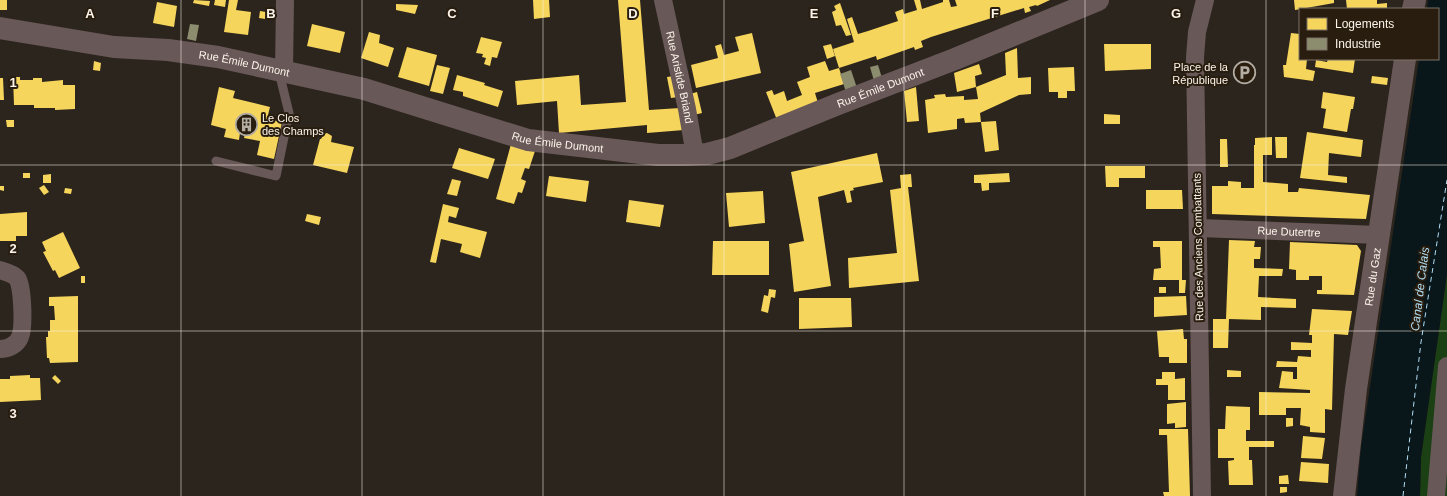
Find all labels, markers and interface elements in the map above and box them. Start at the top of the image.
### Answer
text: A [85,6,95,21]
text: B [266,6,276,21]
text: C [447,6,457,21]
text: D [628,6,638,21]
text: E [810,6,819,21]
text: F [991,6,999,21]
text: G [1171,6,1181,21]
legend [1299,8,1439,60]
text: Logements [1335,17,1394,31]
street label: Rue Aristide Briand [664,30,695,124]
text: Industrie [1335,37,1381,51]
street label: Rue Émile Dumont [198,48,291,79]
parking icon: Place de la République [1231,60,1257,86]
place label: Place de la République [1172,61,1229,86]
street label: Rue Émile Dumont [835,66,926,110]
text: 1 [9,75,17,90]
building icon: Le Clos des Champs [233,111,259,137]
place label: Le Clos des Champs [262,112,324,137]
street label: Rue Émile Dumont [510,129,604,155]
street label: Rue des Anciens Combattants [1191,172,1205,321]
street label: Rue Dutertre [1257,224,1321,239]
text: 2 [9,241,17,256]
water label: Canal de Calais [1408,246,1432,332]
street label: Rue du Gaz [1362,247,1383,307]
text: 3 [9,406,17,421]

